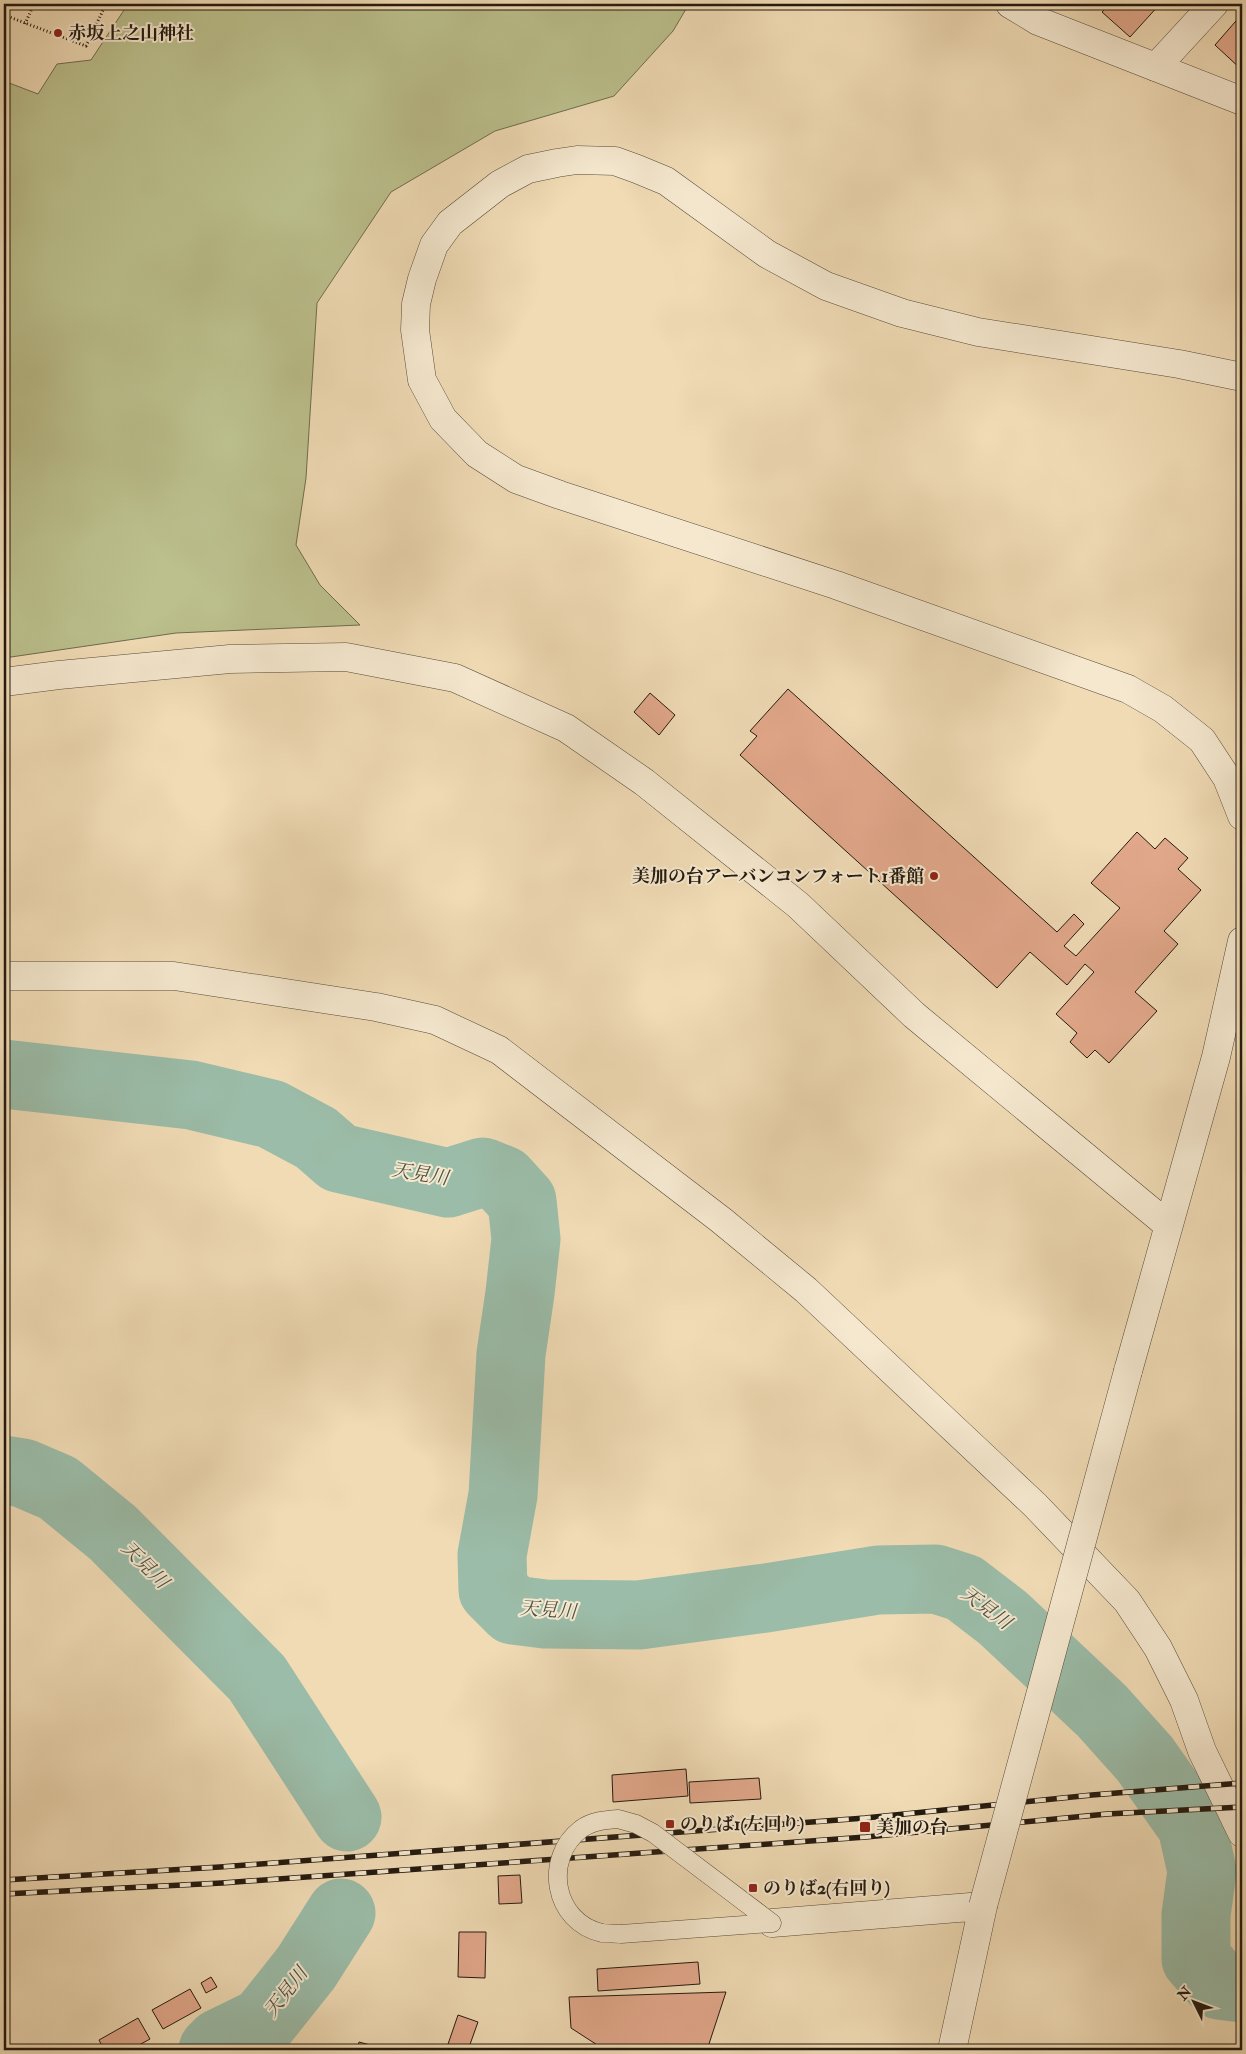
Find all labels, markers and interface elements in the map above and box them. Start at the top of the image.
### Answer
place label: 赤坂上之山神社 [68,22,194,45]
marker: 赤坂上之山神社 [52,27,64,39]
place label: 美加の台アーバンコンフォート1番館 [632,865,924,888]
marker: 美加の台アーバンコンフォート1番館 [928,870,940,882]
water label: 天見川 [390,1158,452,1191]
water label: 天見川 [116,1536,175,1595]
water label: 天見川 [956,1581,1018,1636]
water label: 天見川 [519,1596,579,1624]
place label: のりば1(左回り) [680,1813,805,1836]
place label: 美加の台 [876,1816,948,1839]
marker: のりば1(左回り) [664,1818,676,1830]
marker: 美加の台 [858,1820,872,1834]
place label: のりば2(右回り) [763,1877,890,1900]
marker: のりば2(右回り) [747,1882,759,1894]
water label: 天見川 [259,1961,314,2022]
north arrow [1168,1976,1218,2026]
text: N [1174,1983,1196,2005]

